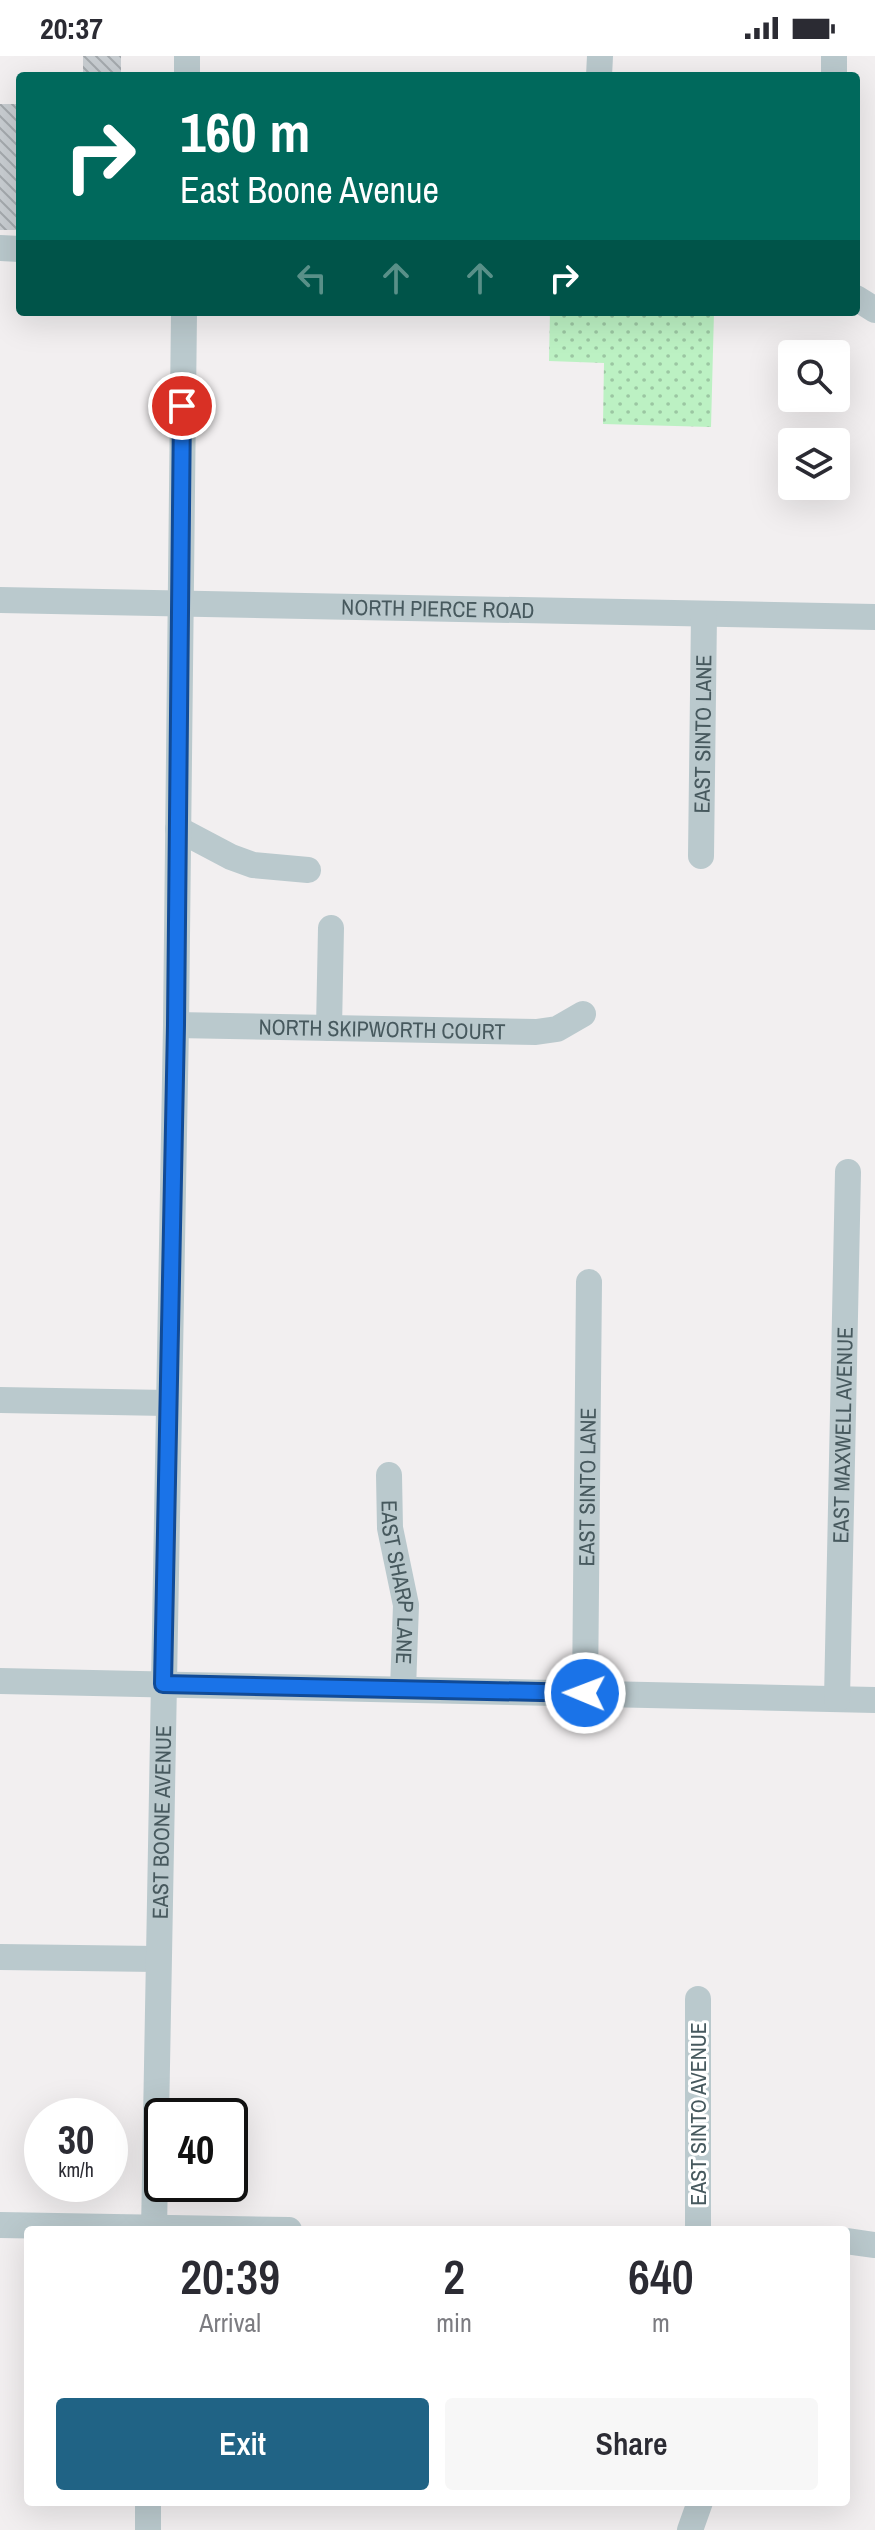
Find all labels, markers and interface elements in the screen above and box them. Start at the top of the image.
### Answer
text: 20:37 [40,8,103,48]
text: 160 m [180,94,310,169]
icon: right [48,104,152,208]
text: East Boone Avenue [180,166,439,214]
icon: left [290,256,334,300]
icon: ahead [374,256,418,300]
icon: ahead [458,256,502,300]
icon: right [542,256,586,300]
map controls [778,340,850,500]
button: search [778,340,850,412]
pin [148,372,216,440]
icon: arrive [160,384,204,428]
button: layers [778,428,850,500]
street label: NORTH PIERCE ROAD [341,592,535,625]
street label: EAST SINTO LANE [687,654,718,814]
street label: NORTH SKIPWORTH COURT [258,1012,506,1046]
street label: EAST MAXWELL AVENUE [825,1327,860,1544]
street label: EAST SINTO LANE [571,1407,603,1567]
street label: EAST SHARP LANE [374,1500,421,1665]
position arrow [543,1651,627,1735]
street label: EAST BOONE AVENUE [145,1725,178,1919]
street label: EAST SINTO AVENUE [683,2022,713,2206]
speed limit sign: 40 [144,2098,248,2202]
text: 30 [58,2113,94,2166]
text: km/h [58,2156,94,2183]
text: 20:39 [180,2244,280,2309]
text: 2 [443,2244,465,2309]
text: 640 [628,2244,694,2309]
text: Arrival [199,2305,261,2340]
text: min [436,2305,472,2340]
text: m [652,2305,670,2340]
button: Exit [56,2398,429,2490]
button: Share [445,2398,818,2490]

